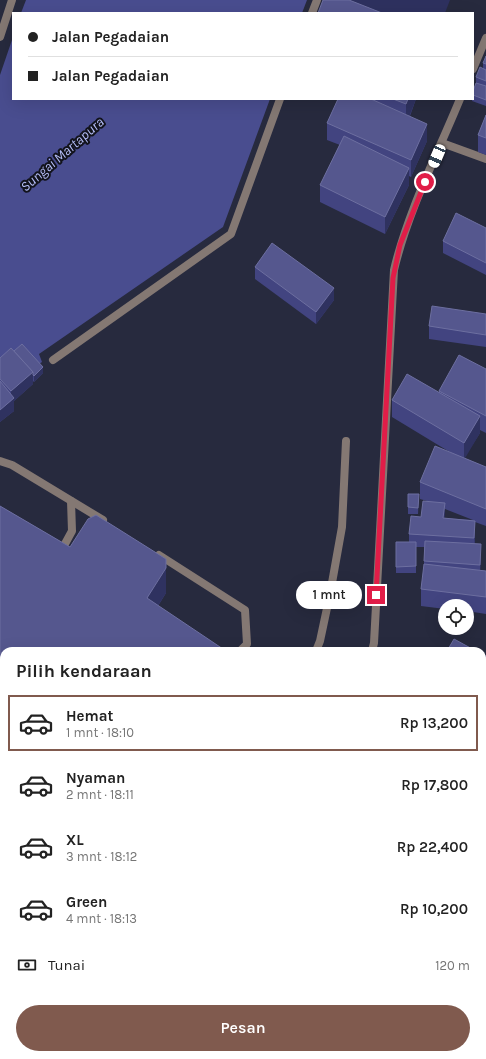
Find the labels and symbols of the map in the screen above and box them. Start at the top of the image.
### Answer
water label: Sungai Martapura [17,113,108,195]
car [427,143,447,169]
route start [416,173,434,191]
callout: 1 mnt [296,581,362,609]
route end [367,586,385,604]

